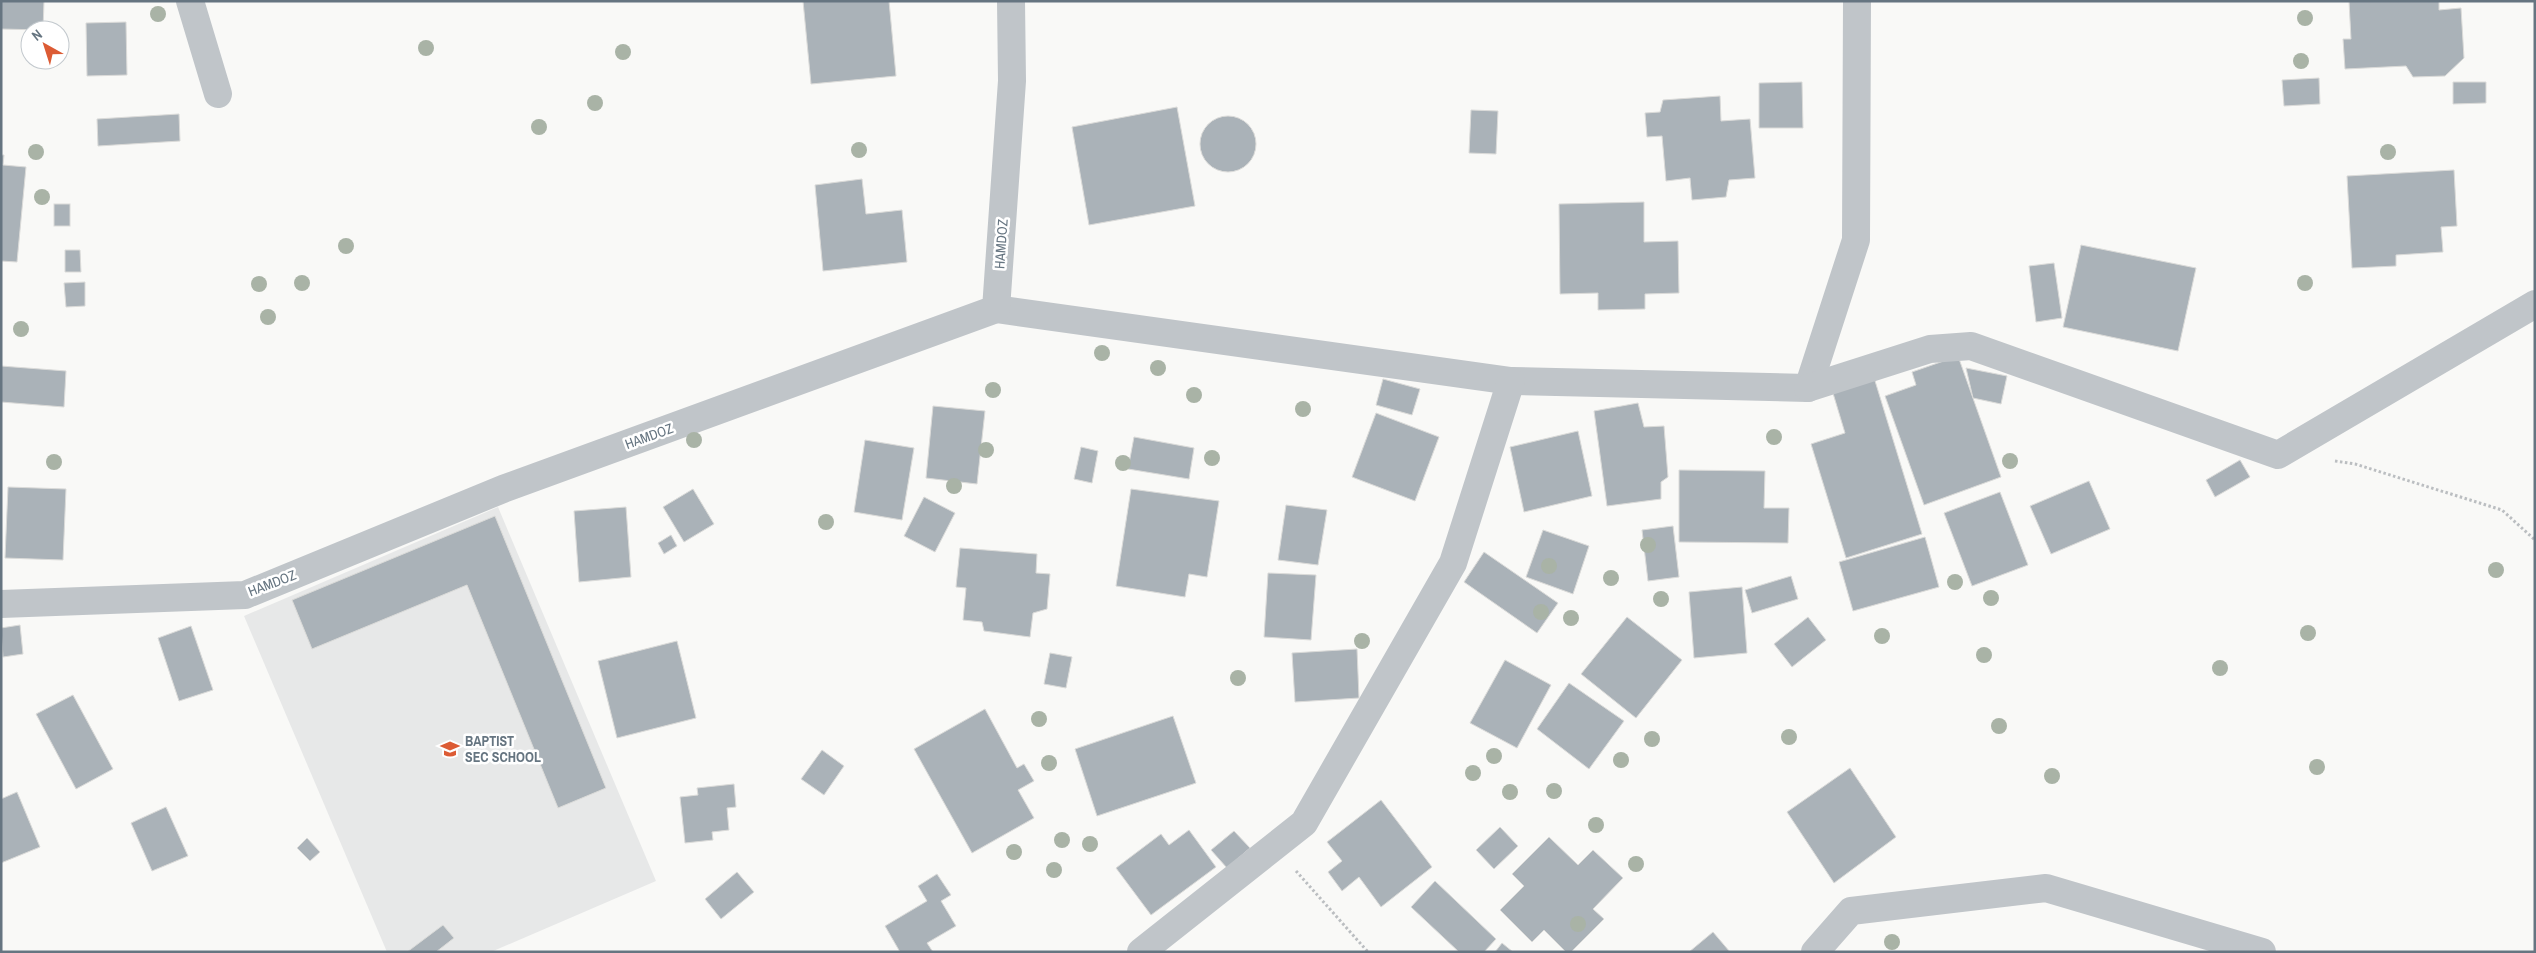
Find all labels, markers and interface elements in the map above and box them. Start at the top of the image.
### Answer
north arrow [20,20,70,70]
text: N [28,25,46,45]
street label: HAMDOZ [990,219,1012,269]
street label: HAMDOZ [623,419,675,453]
street label: HAMDOZ [246,566,298,600]
place label: BAPTIST SEC SCHOOL [465,732,541,766]
school or university icon: BAPTIST SEC SCHOOL [439,738,461,760]

